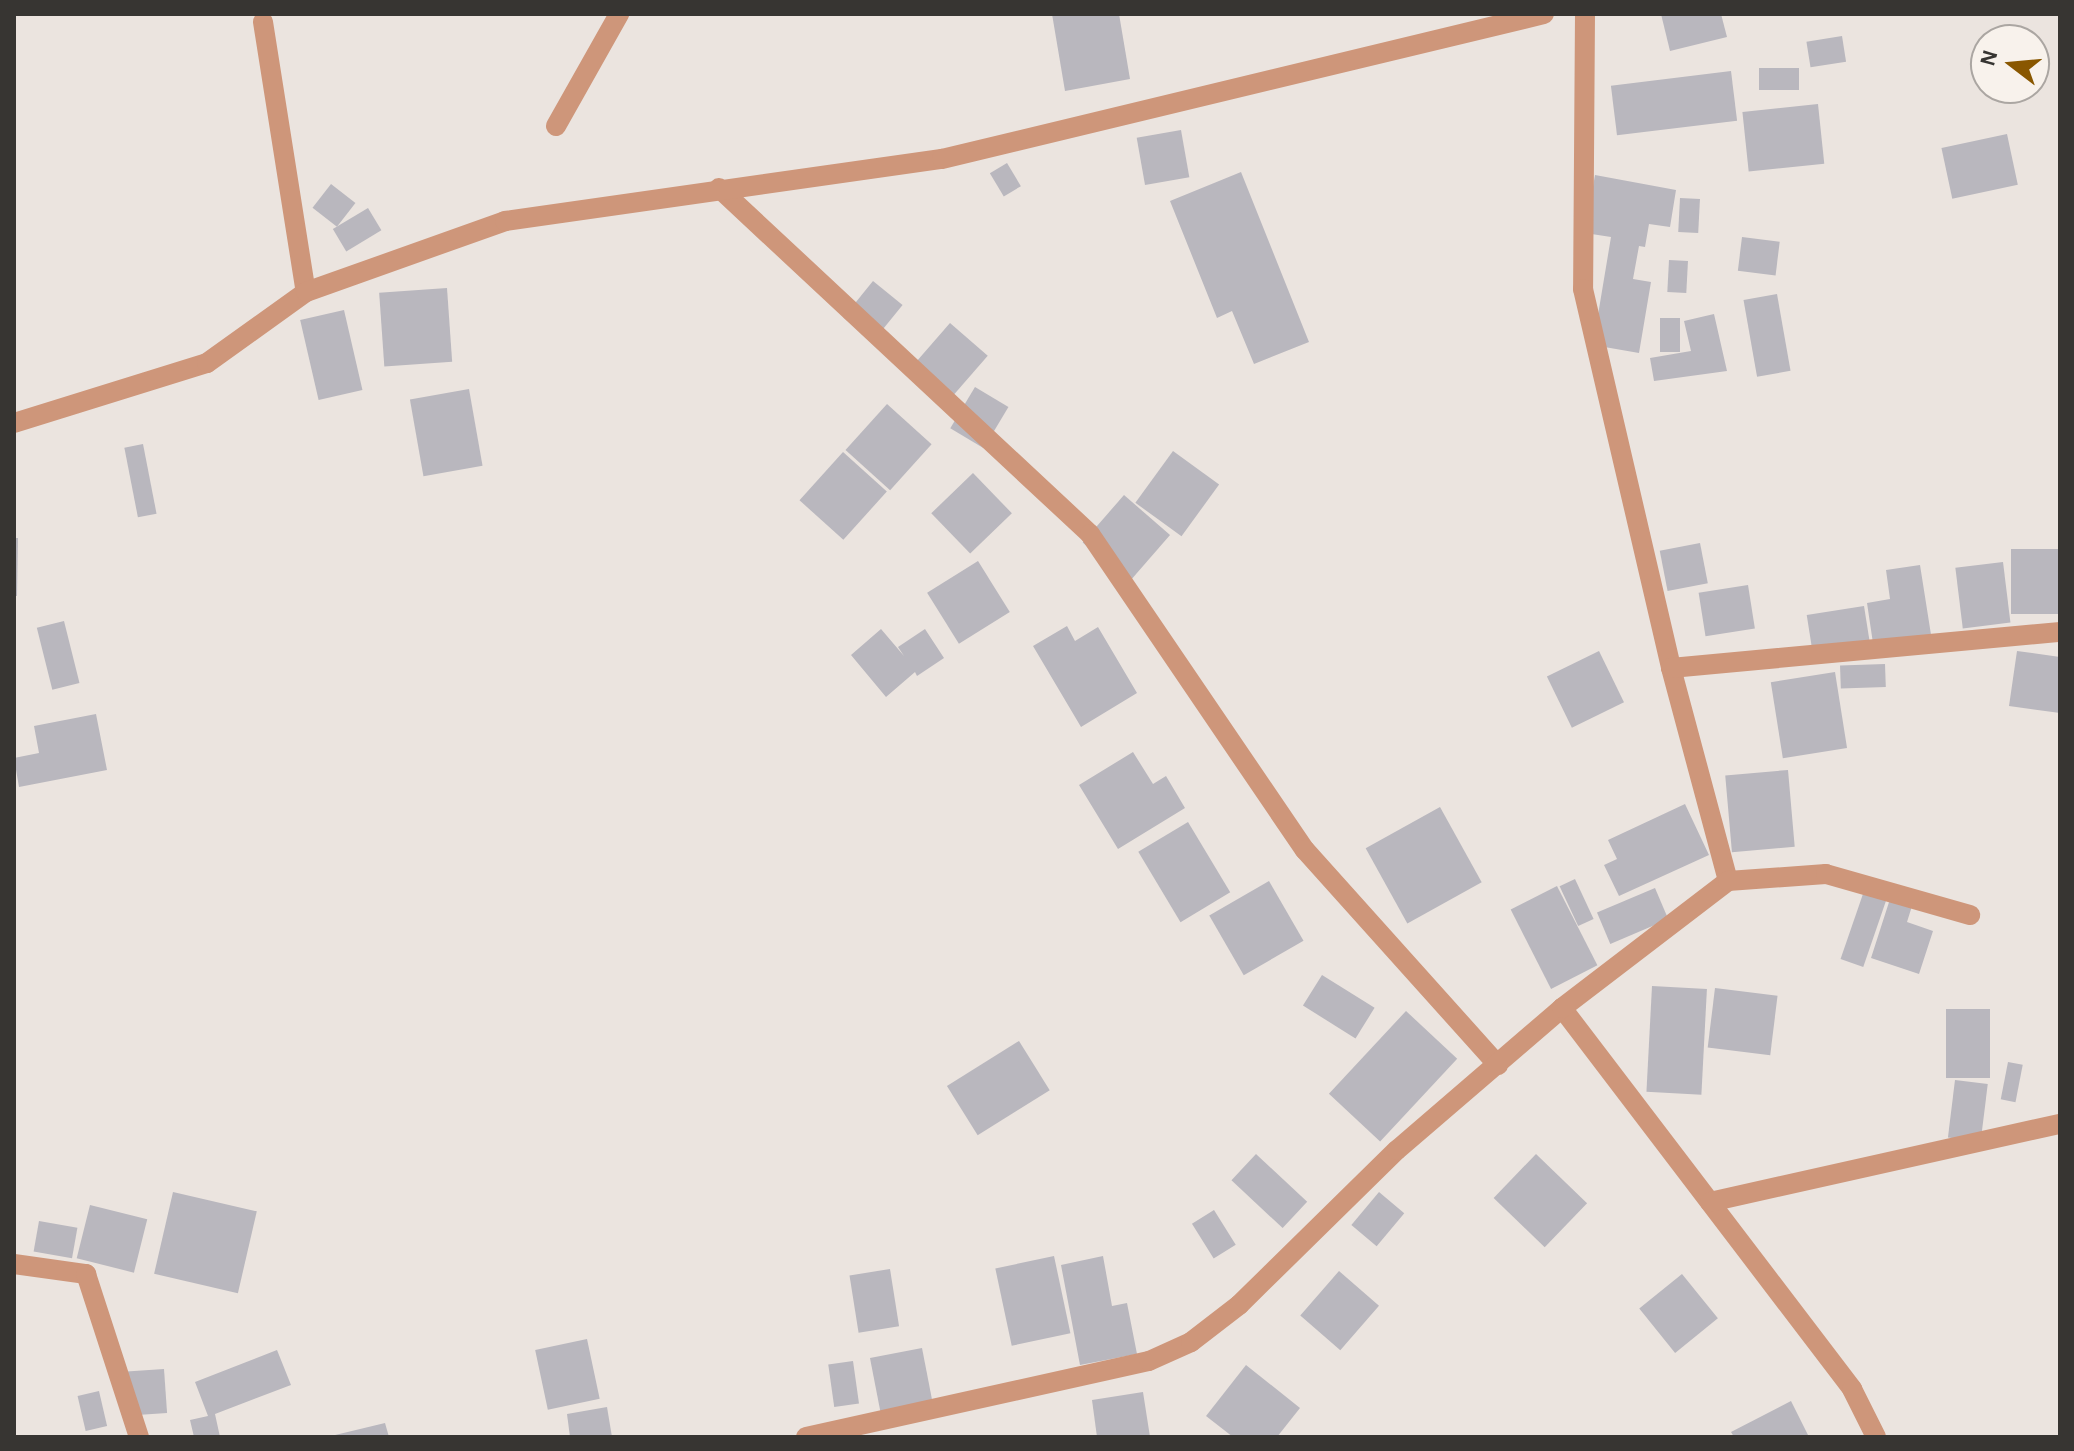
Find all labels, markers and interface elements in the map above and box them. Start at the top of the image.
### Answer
north arrow [1970,24,2050,104]
text: N [1976,48,2002,68]

